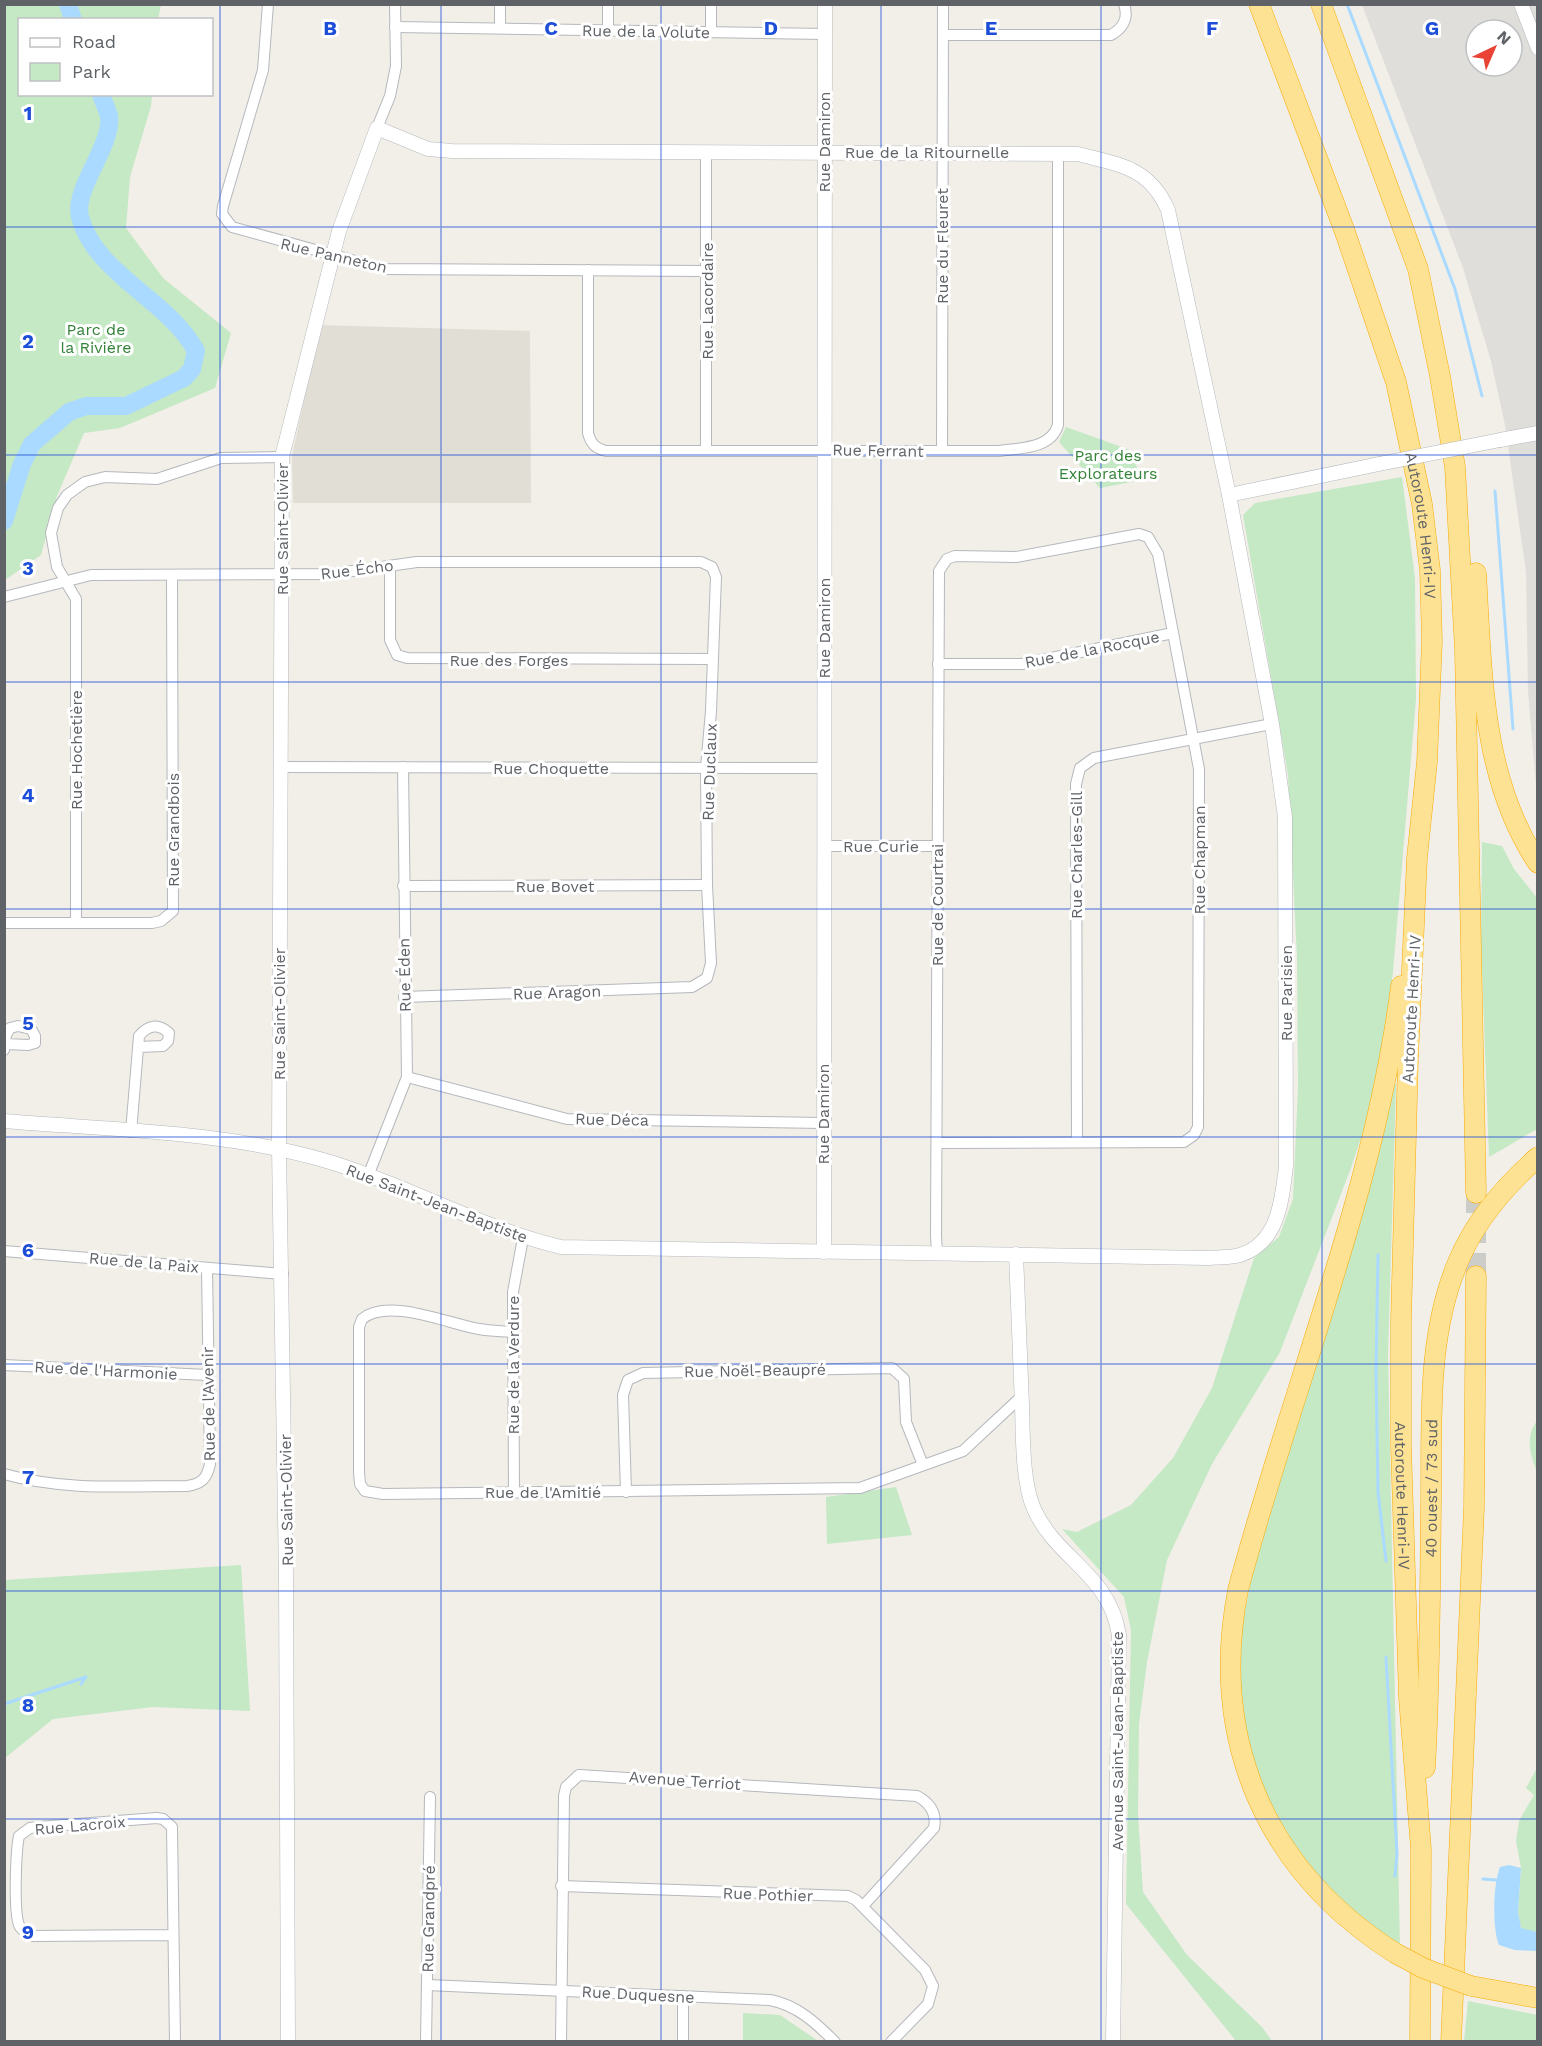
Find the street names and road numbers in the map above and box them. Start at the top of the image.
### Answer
street label: Rue de la Volute [582,21,710,42]
street label: Rue Damiron [815,92,834,192]
street label: Rue de la Ritournelle [845,143,1009,162]
street label: Rue du Fleuret [933,188,952,304]
street label: Rue Panneton [279,234,389,277]
street label: Rue Lacordaire [698,242,717,360]
street label: Rue Ferrant [832,440,924,461]
street label: Autoroute Henri-IV [1401,450,1440,599]
street label: Rue Saint-Olivier [273,462,292,595]
street label: Rue Écho [319,556,395,583]
street label: Rue Damiron [815,578,834,678]
street label: Rue de la Rocque [1023,627,1161,672]
street label: Rue des Forges [450,651,568,670]
street label: Rue Hochetière [67,690,86,810]
street label: Rue Duclaux [698,723,721,821]
street label: Rue Choquette [493,759,609,778]
street label: Rue Grandbois [164,773,183,887]
street label: Rue Charles-Gill [1067,791,1086,919]
street label: Rue Chapman [1190,805,1209,915]
street label: Rue Curie [843,837,919,856]
street label: Rue de Courtrai [928,844,947,966]
street label: Rue Bovet [515,877,595,896]
street label: Autoroute Henri-IV [1398,934,1425,1084]
street label: Rue Éden [394,938,415,1012]
street label: Rue Parisien [1277,945,1296,1041]
street label: Rue Saint-Olivier [270,947,289,1080]
street label: Rue Aragon [513,981,601,1004]
street label: Rue Damiron [814,1064,833,1164]
street label: Rue Déca [575,1109,649,1130]
street label: Rue Saint-Jean-Baptiste [343,1160,530,1247]
street label: Rue de la Paix [88,1248,200,1277]
street label: Rue de la Verdure [504,1296,523,1434]
street label: Rue de l'Avenir [198,1346,219,1461]
street label: Rue de l'Harmonie [34,1357,178,1384]
street label: Rue Noël-Beaupré [684,1360,826,1381]
street label: 40 ouest / 73 sud [1421,1419,1441,1557]
street label: Autoroute Henri-IV [1391,1421,1414,1570]
street label: Rue Saint-Olivier [276,1433,297,1566]
street label: Rue de l'Amitié [485,1483,601,1502]
street label: Avenue Saint-Jean-Baptiste [1108,1631,1127,1851]
street label: Avenue Terriot [628,1767,742,1794]
street label: Rue Lacroix [34,1812,126,1839]
street label: Rue Grandpré [418,1865,439,1973]
street label: Rue Pothier [722,1883,814,1906]
street label: Rue Duquesne [581,1982,695,2007]

